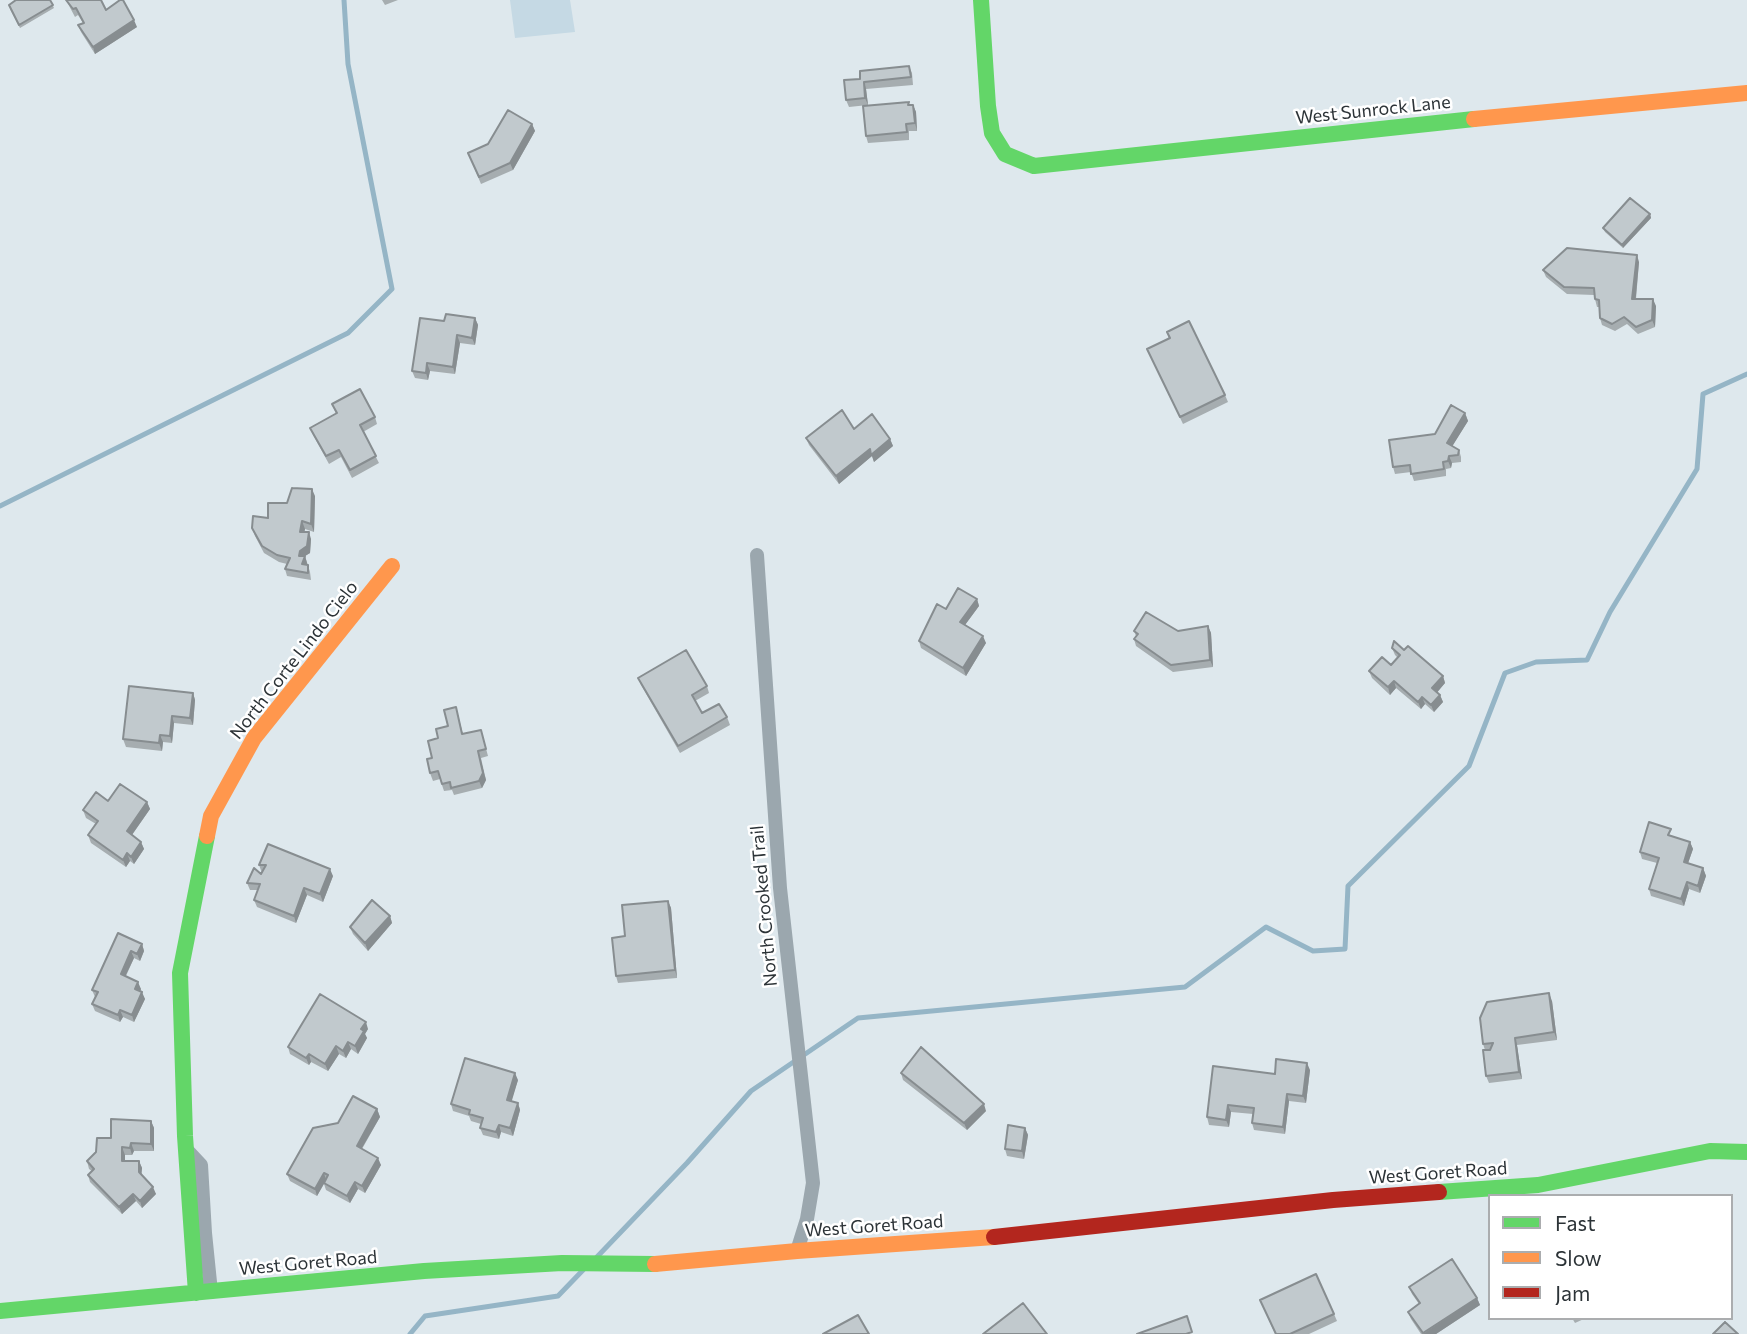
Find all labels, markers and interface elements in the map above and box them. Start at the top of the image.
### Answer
street label: West Sunrock Lane [1294,91,1452,129]
street label: North Corte Lindo Cielo [226,577,362,743]
street label: North Crooked Trail [746,825,782,987]
street label: West Goret Road [1368,1157,1508,1189]
legend [1488,1194,1733,1320]
street label: West Goret Road [804,1210,944,1242]
text: Fast [1555,1210,1596,1235]
text: Slow [1555,1245,1602,1270]
street label: West Goret Road [238,1246,378,1280]
text: Jam [1555,1280,1590,1305]

